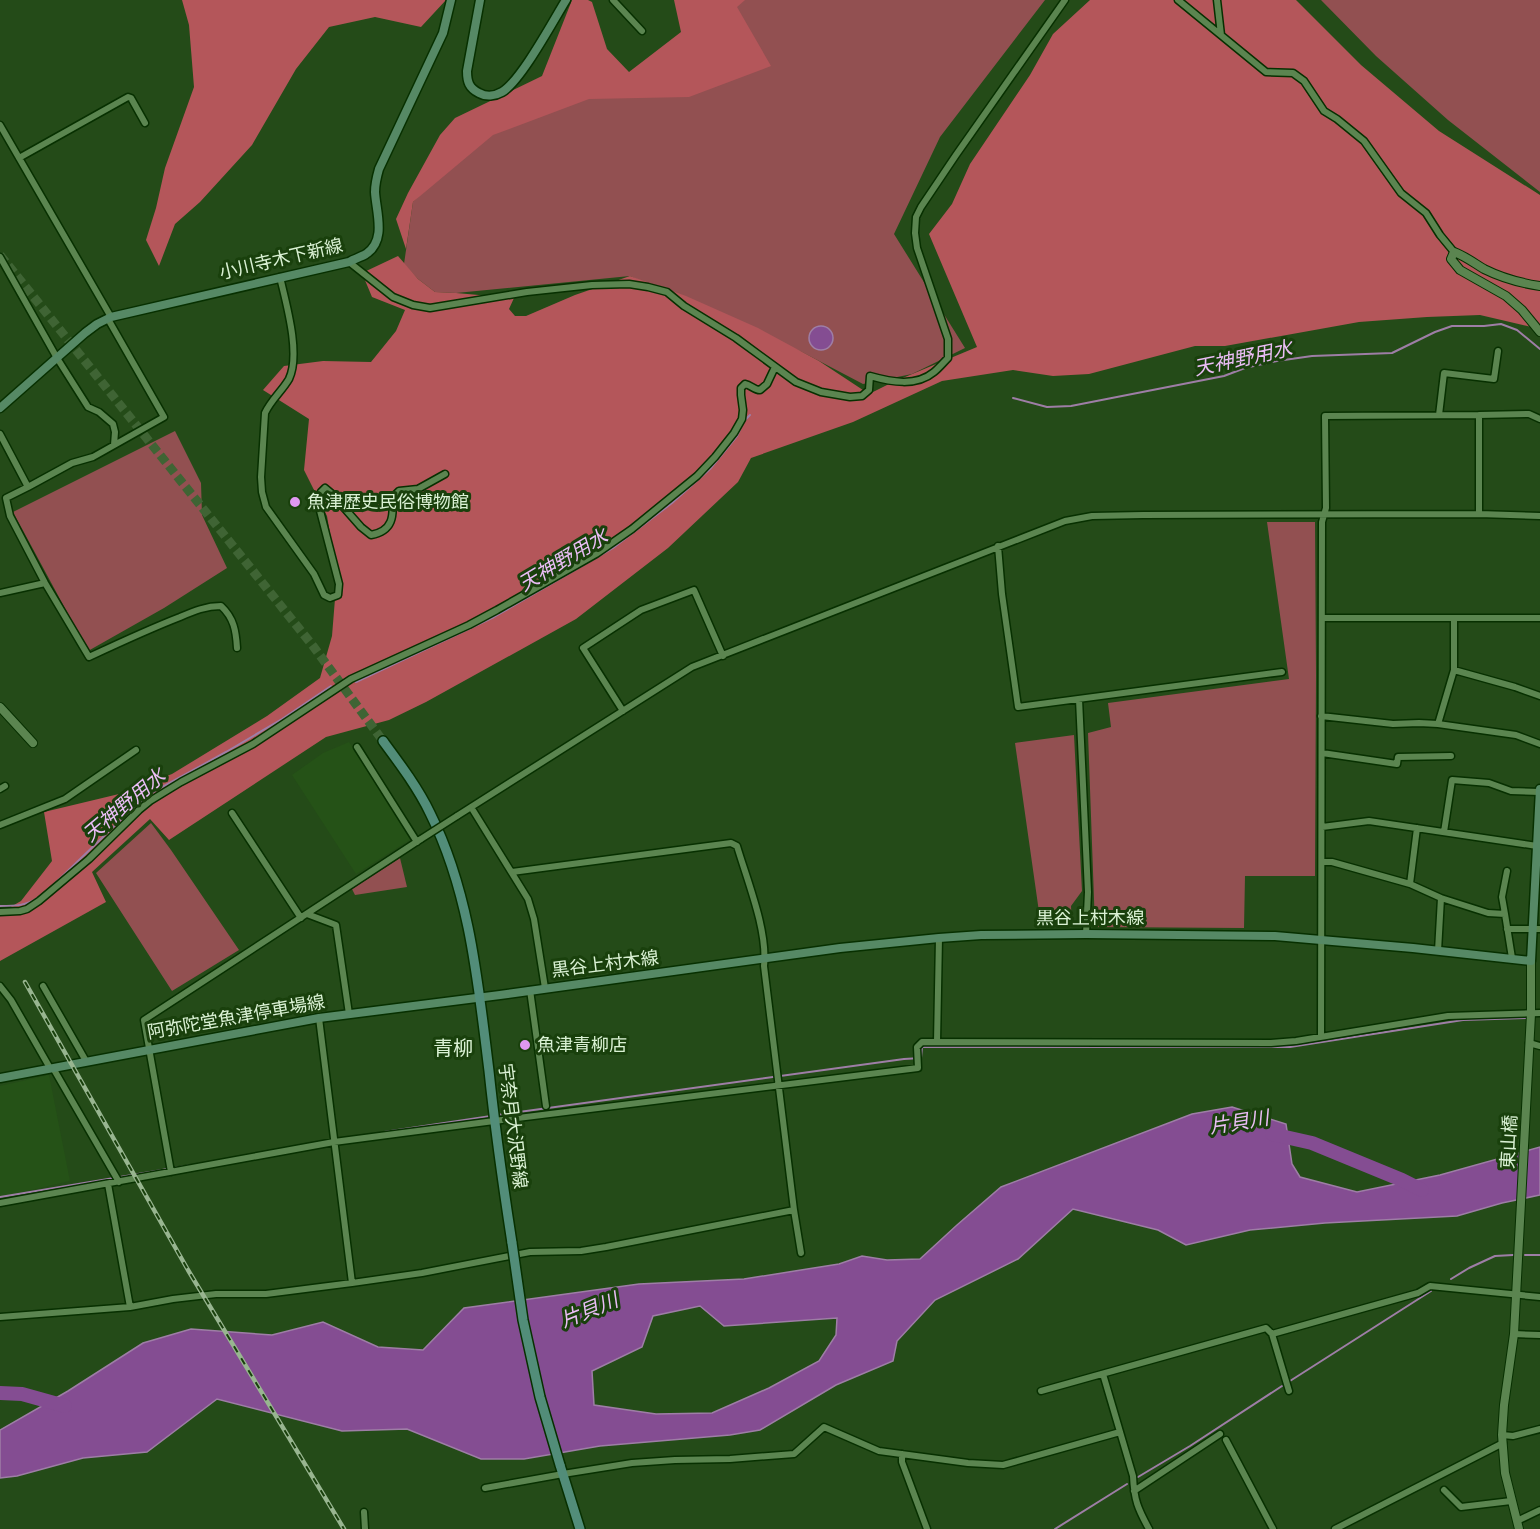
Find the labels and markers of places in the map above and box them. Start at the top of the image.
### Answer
place label: 魚津歴史民俗博物館 [307,489,469,515]
marker: 魚津歴史民俗博物館 [288,495,302,509]
place label: 魚津青柳店 [537,1032,627,1058]
marker: 魚津青柳店 [518,1038,532,1052]

